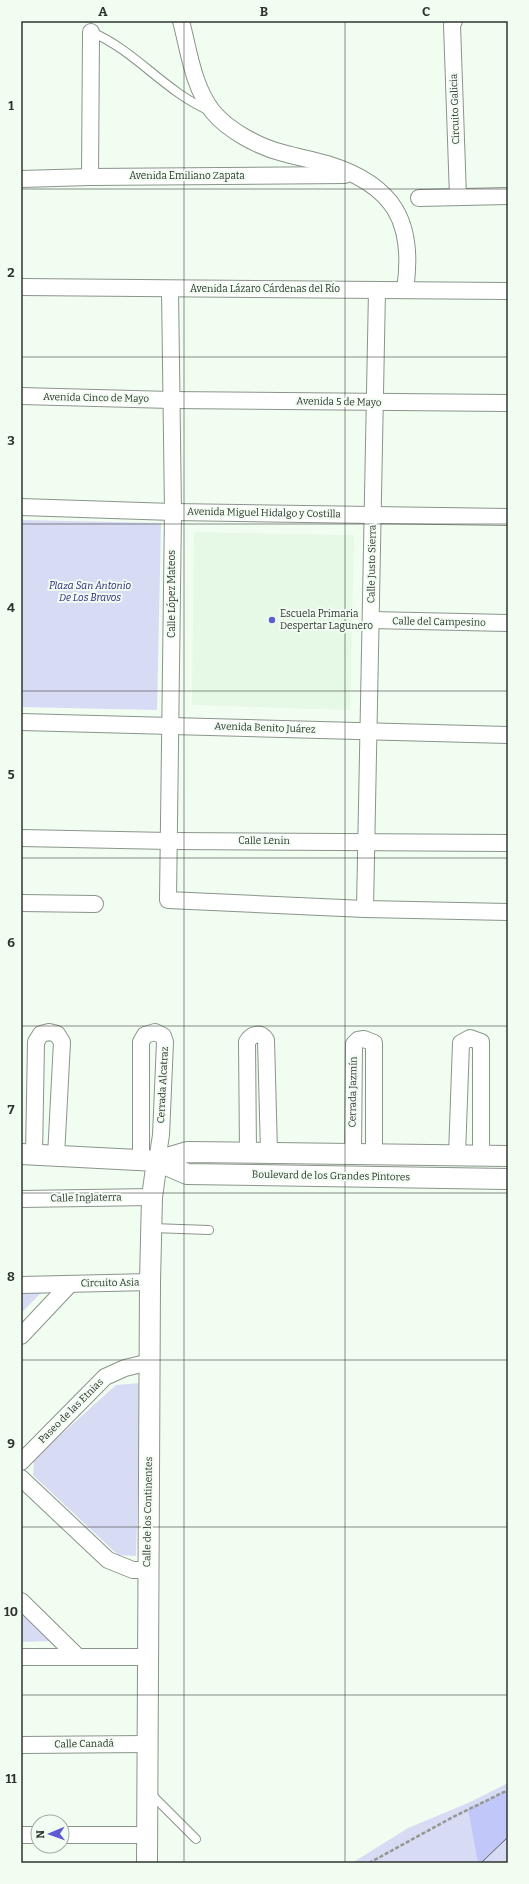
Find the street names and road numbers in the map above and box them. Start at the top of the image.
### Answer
street label: Circuito Galicia [448,73,462,144]
street label: Avenida Emiliano Zapata [129,170,245,182]
street label: Avenida Lázaro Cárdenas del Río [190,282,340,295]
street label: Avenida Cinco de Mayo [43,391,149,405]
street label: Avenida 5 de Mayo [296,395,382,409]
street label: Avenida Miguel Hidalgo y Costilla [187,506,341,520]
street label: Calle Justo Sierra [365,524,379,603]
street label: Calle López Mateos [166,550,178,638]
street label: Calle del Campesino [392,615,486,629]
street label: Avenida Benito Juárez [214,720,316,736]
street label: Calle Lenin [238,835,290,847]
street label: Cerrada Alcatraz [155,1046,171,1124]
street label: Cerrada Jazmín [345,1056,360,1128]
street label: Boulevard de los Grandes Pintores [252,1169,410,1183]
street label: Calle Inglaterra [50,1191,122,1205]
street label: Circuito Asia [81,1276,140,1290]
street label: Paseo de las Etnias [36,1376,106,1446]
street label: Calle de los Continentes [141,1456,155,1567]
street label: Calle Canadá [54,1737,114,1751]

